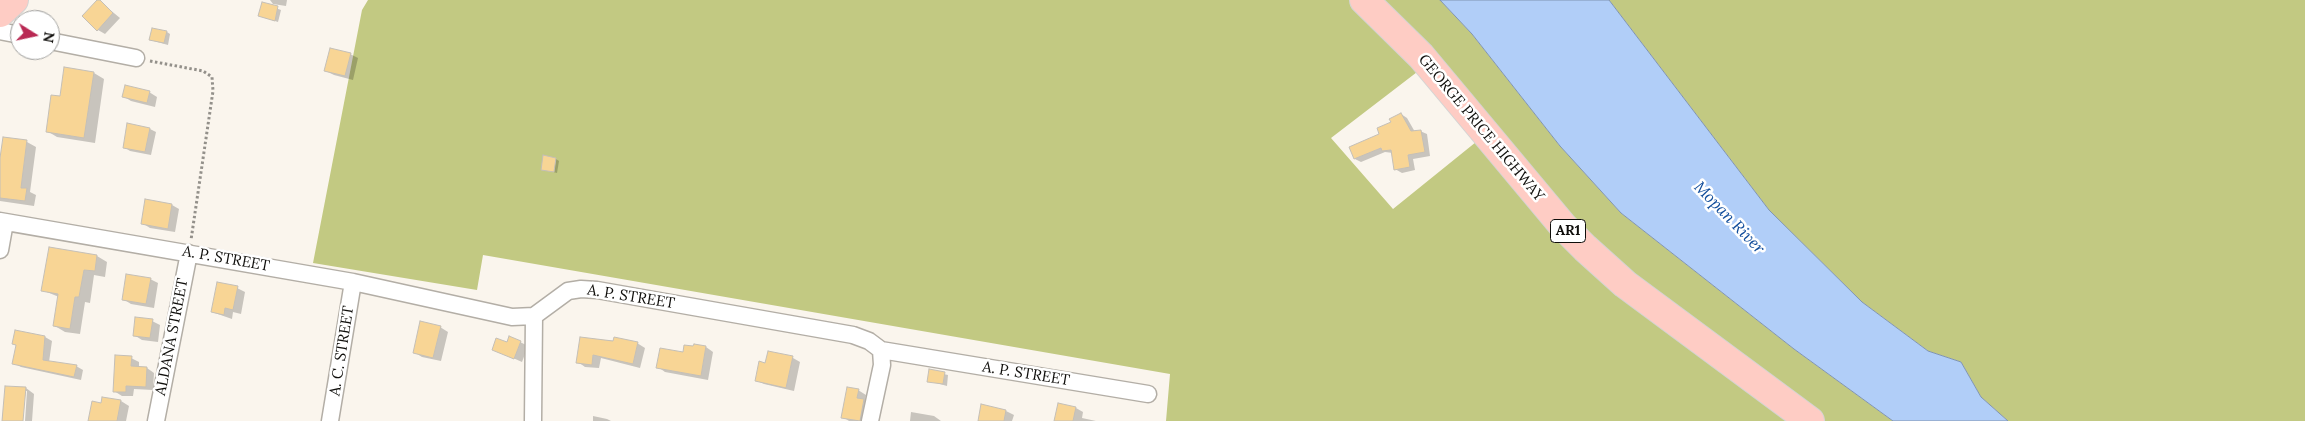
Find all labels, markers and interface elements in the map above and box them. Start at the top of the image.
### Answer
north arrow [10,10,60,60]
text: N [39,31,59,44]
street label: GEORGE PRICE HIGHWAY [1414,51,1548,205]
water label: Mopan River [1690,178,1768,258]
road number: AR1 [1550,220,1586,242]
street label: A. P. STREET [181,242,271,276]
street label: ALDANA STREET [152,277,192,397]
street label: A. P. STREET [586,281,676,313]
street label: A. C. STREET [326,305,358,397]
street label: A. P. STREET [981,358,1071,390]

